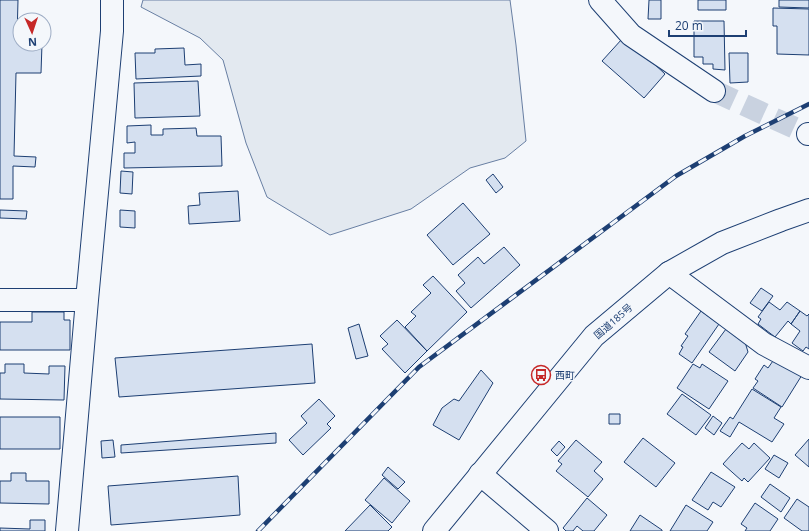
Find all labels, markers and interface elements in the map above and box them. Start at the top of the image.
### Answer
north arrow [12,12,52,52]
scale bar [669,12,746,38]
text: 20 m [675,17,703,34]
text: N [28,35,37,50]
street label: 国道185号 [591,300,635,342]
bus stop icon: 西町 [530,364,552,386]
place label: 西町 [555,368,575,382]

